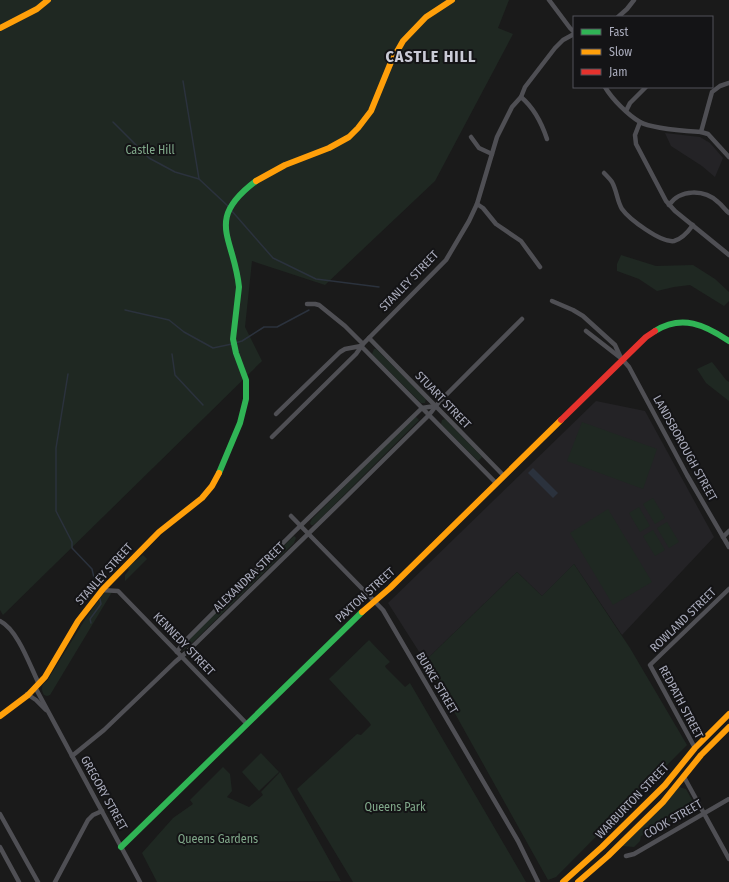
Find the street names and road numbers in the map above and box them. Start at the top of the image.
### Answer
street label: STANLEY STREET [377,248,442,314]
street label: STUART STREET [412,369,474,432]
street label: LANDSBOROUGH STREET [650,393,720,504]
street label: ALEXANDRA STREET [210,539,288,615]
street label: STANLEY STREET [73,540,136,608]
street label: PAXTON STREET [332,564,398,625]
street label: ROWLAND STREET [647,585,719,655]
street label: KENNEDY STREET [150,610,218,679]
street label: BURKE STREET [413,650,461,717]
street label: REDPATH STREET [656,663,706,741]
street label: GREGORY STREET [78,753,130,833]
street label: WARBURTON STREET [593,760,672,842]
street label: COOK STREET [641,797,705,841]

